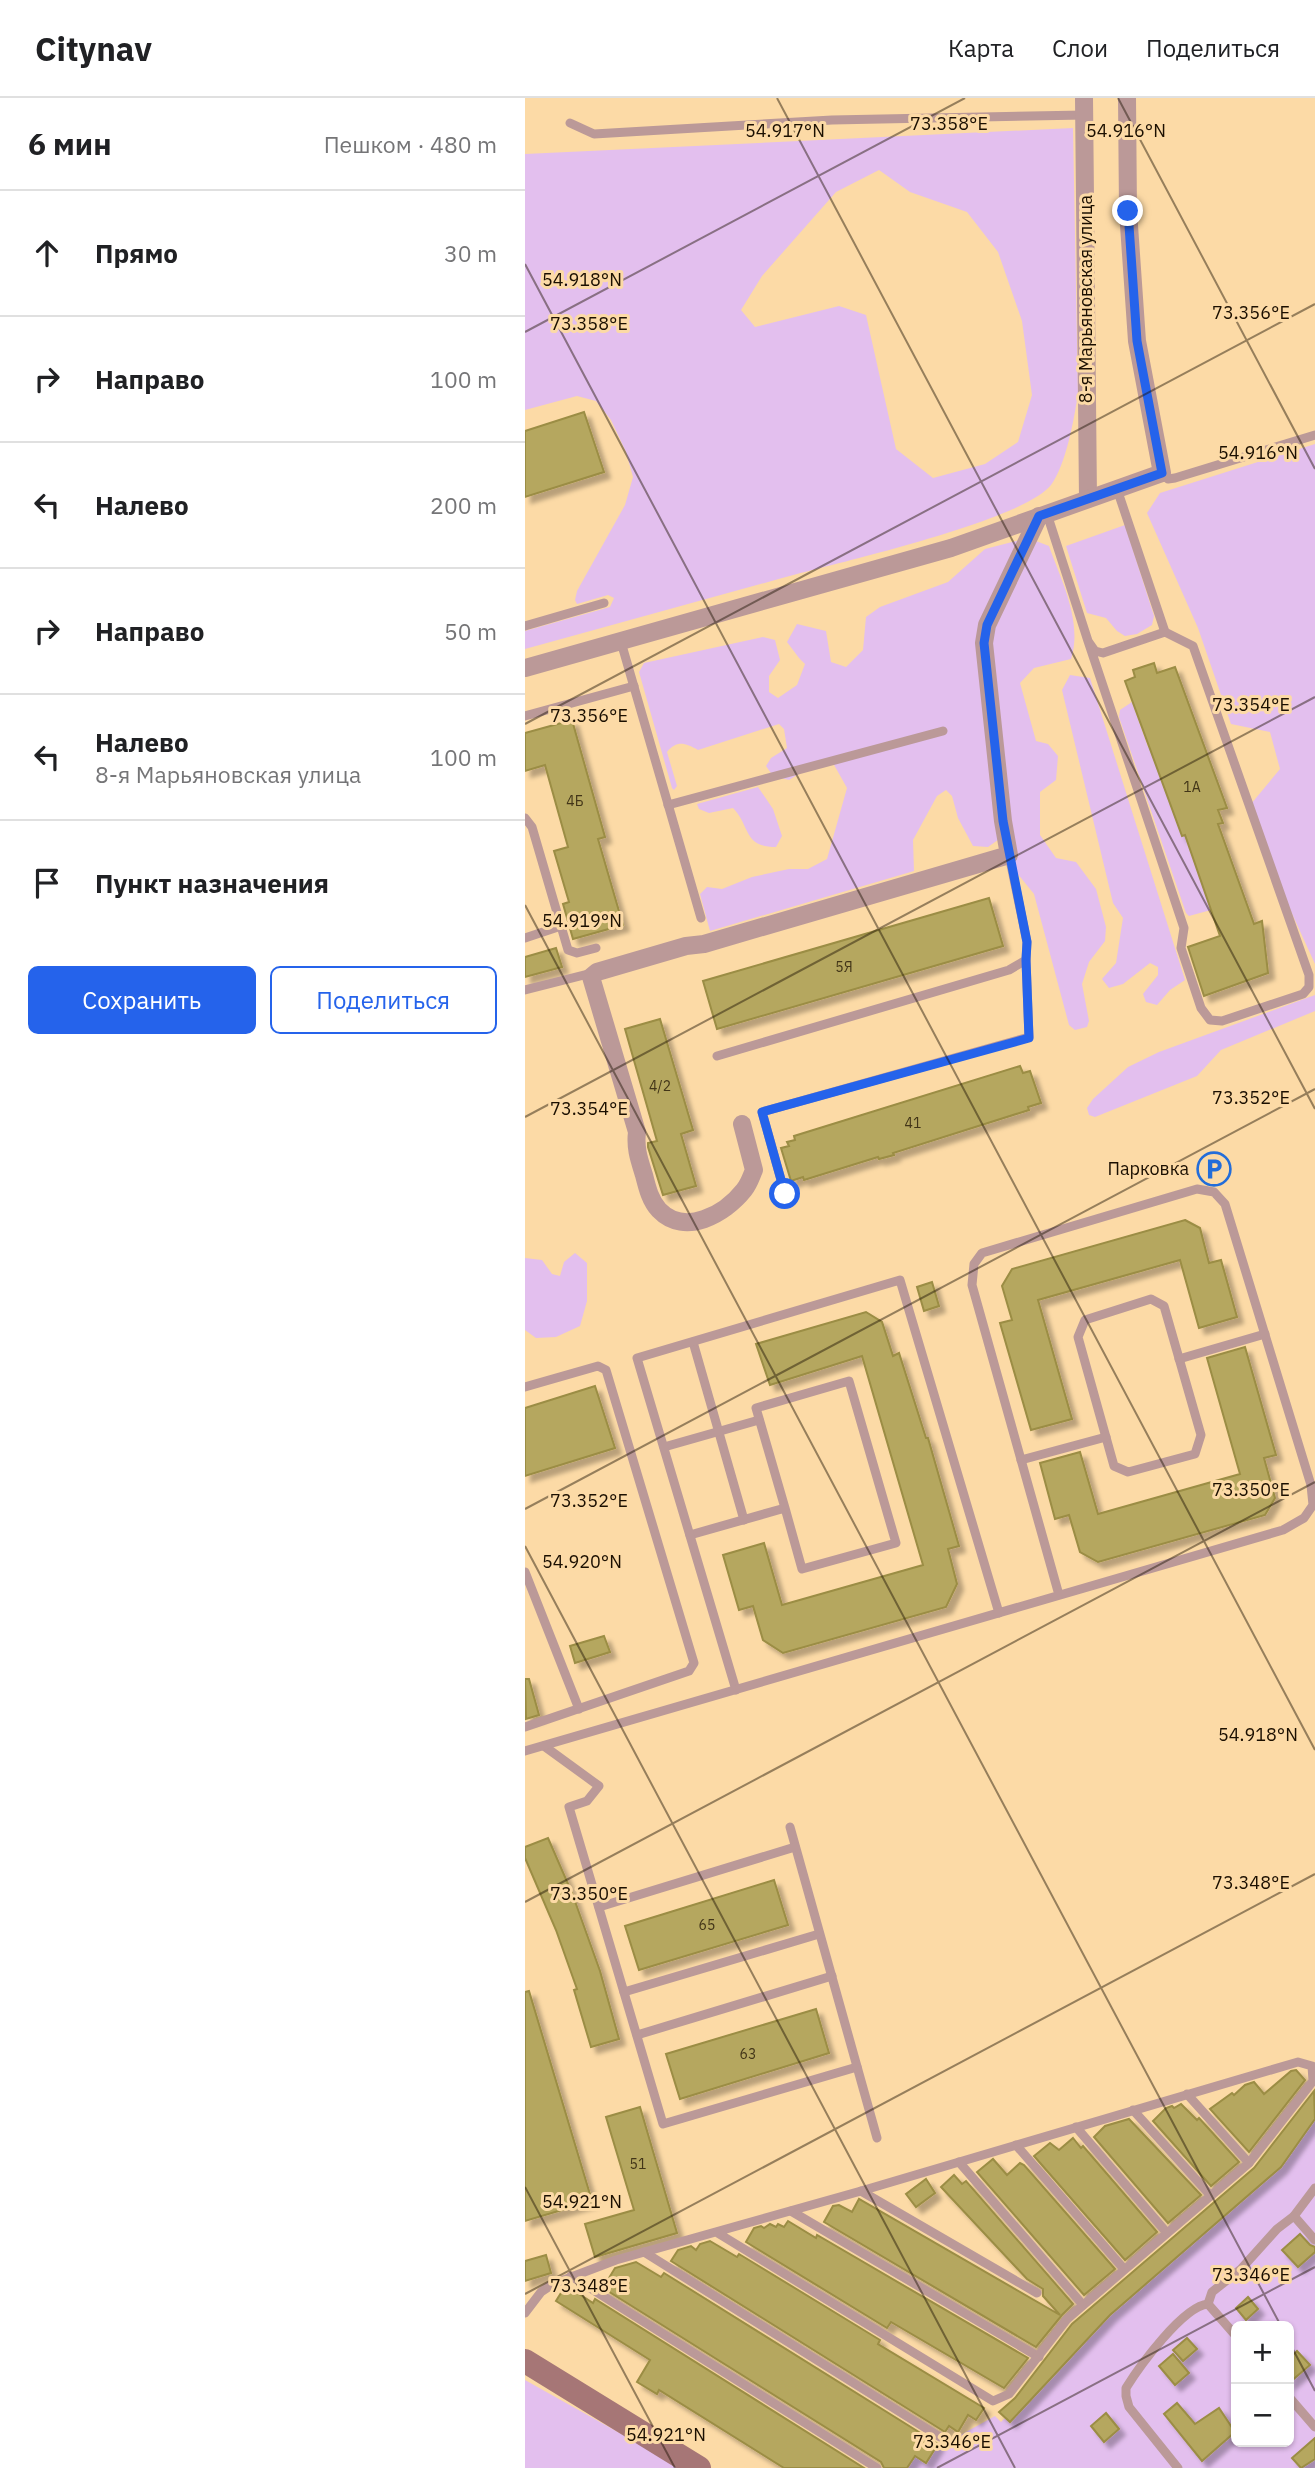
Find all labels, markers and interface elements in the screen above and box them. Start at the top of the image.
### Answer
text: Citynav [35,27,152,70]
text: Карта [948,32,1014,64]
text: Слои [1052,32,1108,64]
text: Поделиться [1146,32,1280,64]
text: 73.358°E [910,112,988,135]
text: 54.917°N [745,119,825,142]
text: 54.916°N [1086,119,1166,142]
text: 6 мин [28,124,112,163]
text: Пешком · 480 m [324,129,497,159]
street label: 8-я Марьяновская улица [1074,194,1097,403]
route end [1112,195,1143,226]
icon: ahead [28,234,66,272]
text: Прямо [95,236,178,270]
text: 30 m [444,238,497,268]
text: 54.918°N [542,268,622,291]
text: 73.356°E [1212,301,1290,324]
text: 73.358°E [550,312,628,335]
icon: right [28,360,66,398]
text: Направо [95,362,204,396]
text: 100 m [430,364,497,394]
text: 54.916°N [1218,441,1298,464]
icon: left [28,486,66,524]
text: Налево [95,488,189,522]
text: 200 m [430,490,497,520]
icon: right [28,612,66,650]
text: Направо [95,614,204,648]
text: 50 m [444,616,497,646]
text: 73.354°E [1212,693,1290,716]
text: 73.356°E [550,704,628,727]
text: Налево [95,725,189,759]
icon: left [28,738,66,776]
text: 100 m [430,742,497,772]
text: 8-я Марьяновская улица [95,759,361,789]
house number: 1А [1183,778,1201,796]
house number: 4Б [566,792,584,810]
icon: arrive [28,864,66,902]
text: Пункт назначения [95,866,329,900]
text: 54.919°N [542,909,622,932]
house number: 5Я [835,958,853,976]
button: Сохранить [28,966,256,1034]
button: Поделиться [270,966,497,1034]
house number: 4/2 [649,1077,671,1095]
text: 73.352°E [1212,1086,1290,1109]
text: 73.354°E [550,1097,628,1120]
house number: 41 [905,1114,921,1132]
parking icon: Парковка [1195,1150,1233,1188]
place label: Парковка [1107,1157,1189,1180]
route start [769,1178,800,1209]
text: 73.350°E [1212,1478,1290,1501]
text: 73.352°E [550,1489,628,1512]
text: 54.920°N [542,1550,622,1573]
text: 54.918°N [1218,1723,1298,1746]
text: 73.348°E [1212,1871,1290,1894]
text: 73.350°E [550,1882,628,1905]
house number: 65 [699,1916,715,1934]
house number: 63 [740,2045,756,2063]
house number: 51 [630,2155,646,2173]
text: 54.921°N [542,2190,622,2213]
text: 73.346°E [1212,2263,1290,2286]
text: 73.348°E [550,2274,628,2297]
map controls [1231,2321,1294,2447]
button: + [1231,2321,1294,2384]
button: − [1231,2384,1294,2447]
text: 54.921°N [626,2423,706,2446]
text: 73.346°E [913,2430,991,2453]

